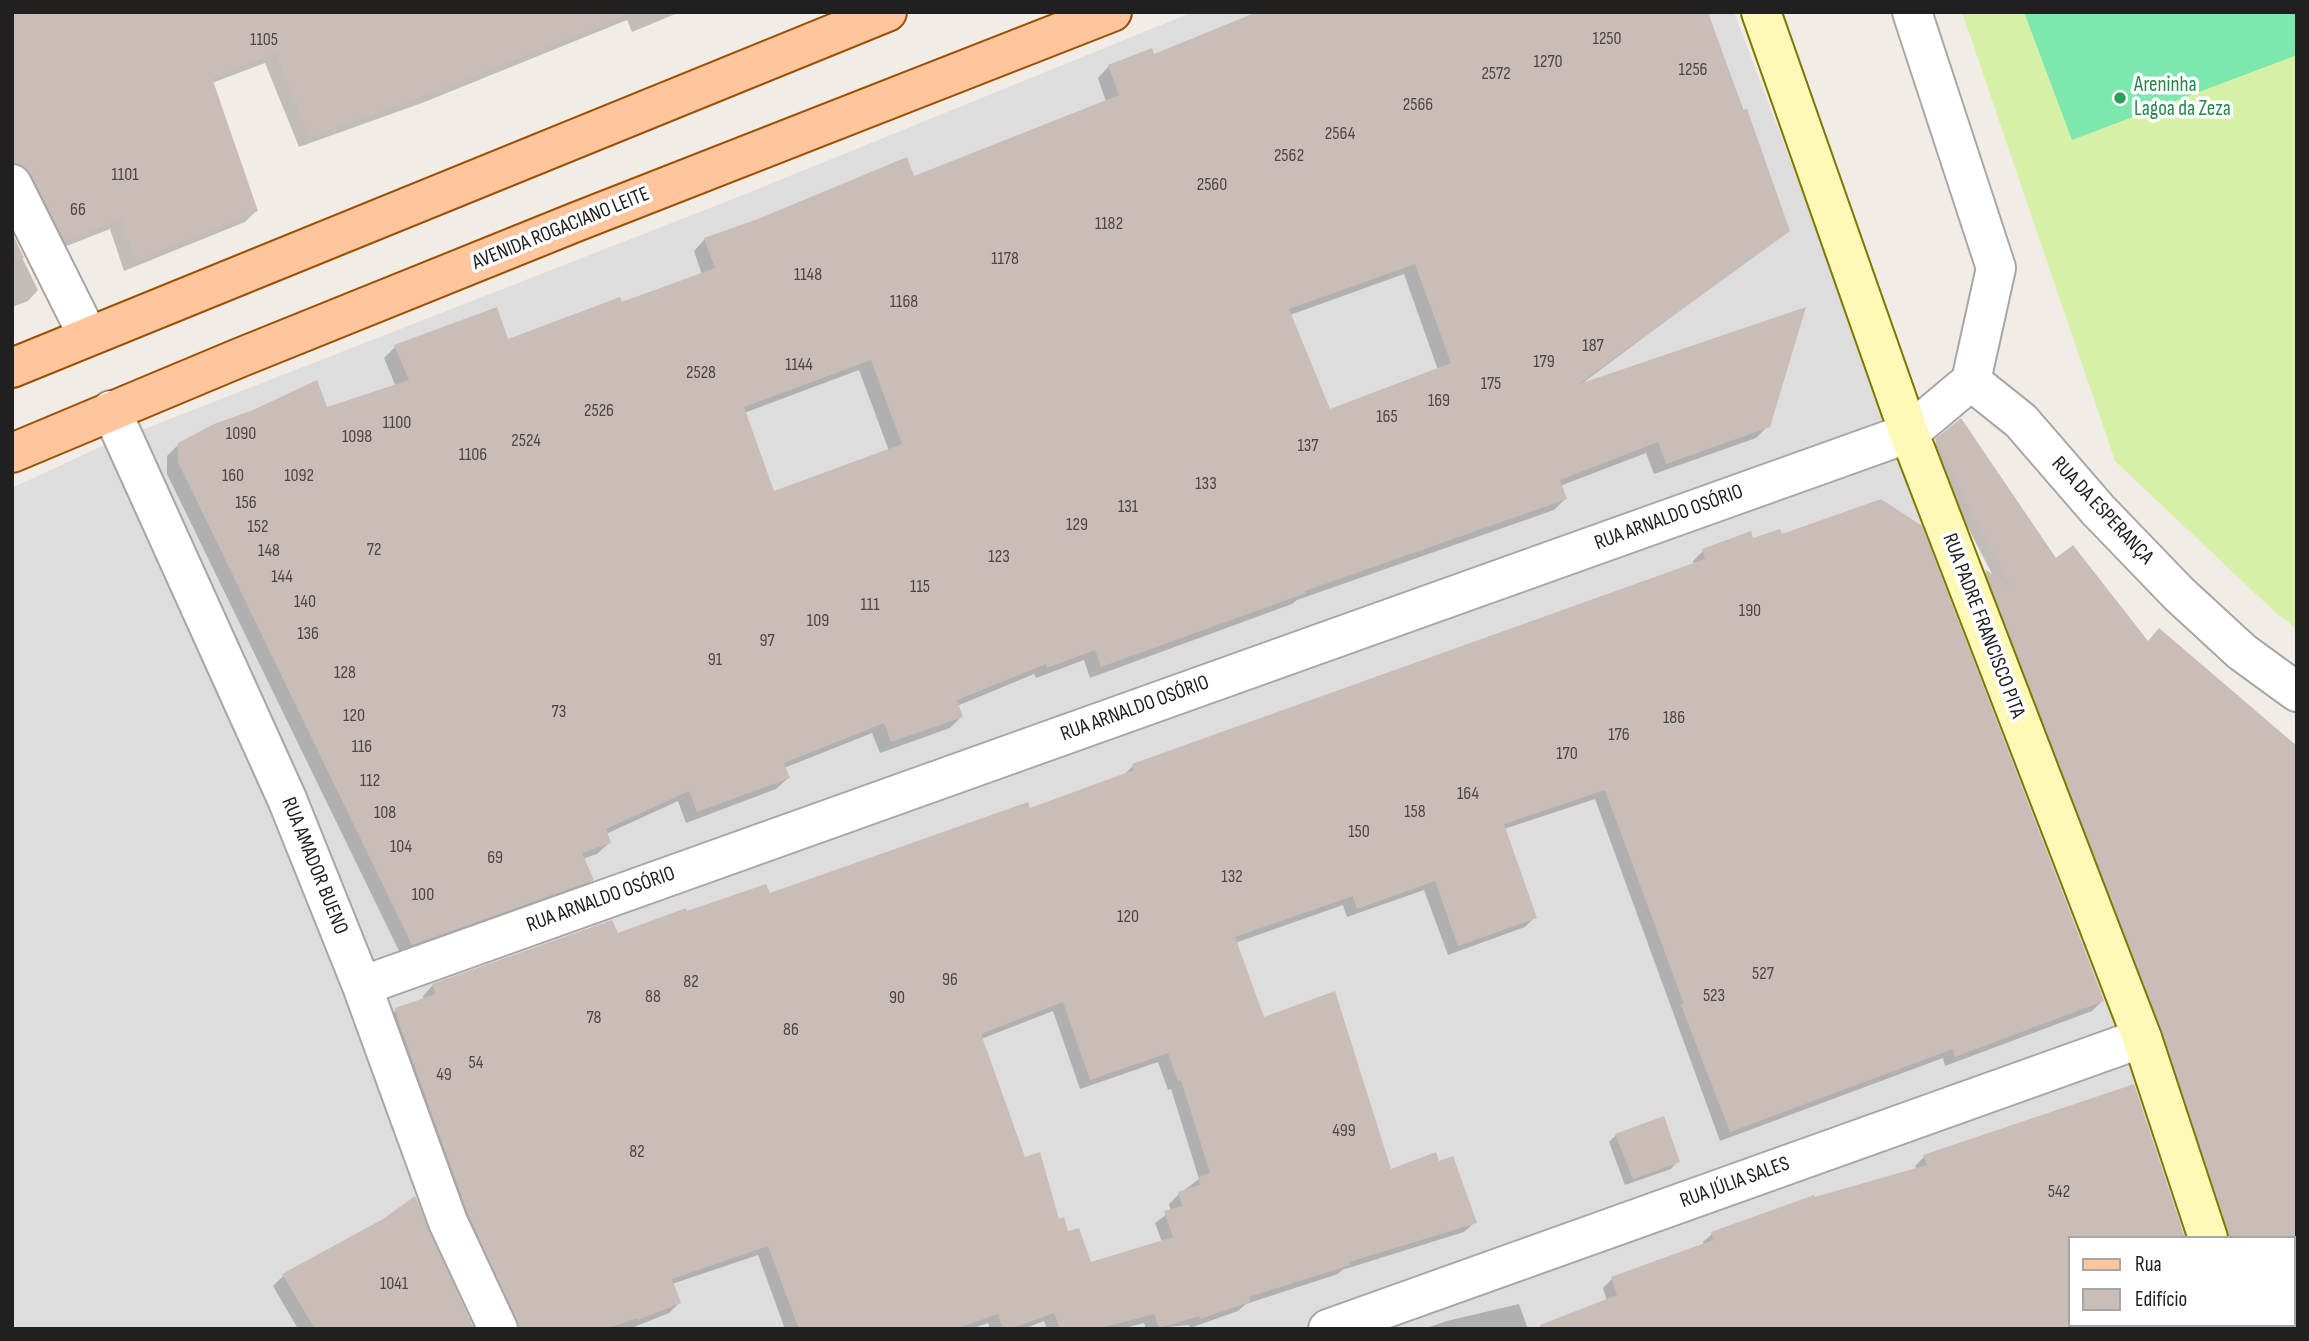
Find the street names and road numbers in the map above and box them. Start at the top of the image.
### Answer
street label: AVENIDA ROGACIANO LEITE [469,182,653,276]
street label: RUA DA ESPERANÇA [2046,452,2158,570]
street label: RUA ARNALDO OSÓRIO [1591,479,1747,557]
street label: RUA PADRE FRANCISCO PITA [1936,530,2030,722]
street label: RUA ARNALDO OSÓRIO [1057,670,1213,748]
street label: RUA AMADOR BUENO [275,794,353,938]
street label: RUA ARNALDO OSÓRIO [523,861,679,939]
street label: RUA JÚLIA SALES [1677,1152,1793,1214]

